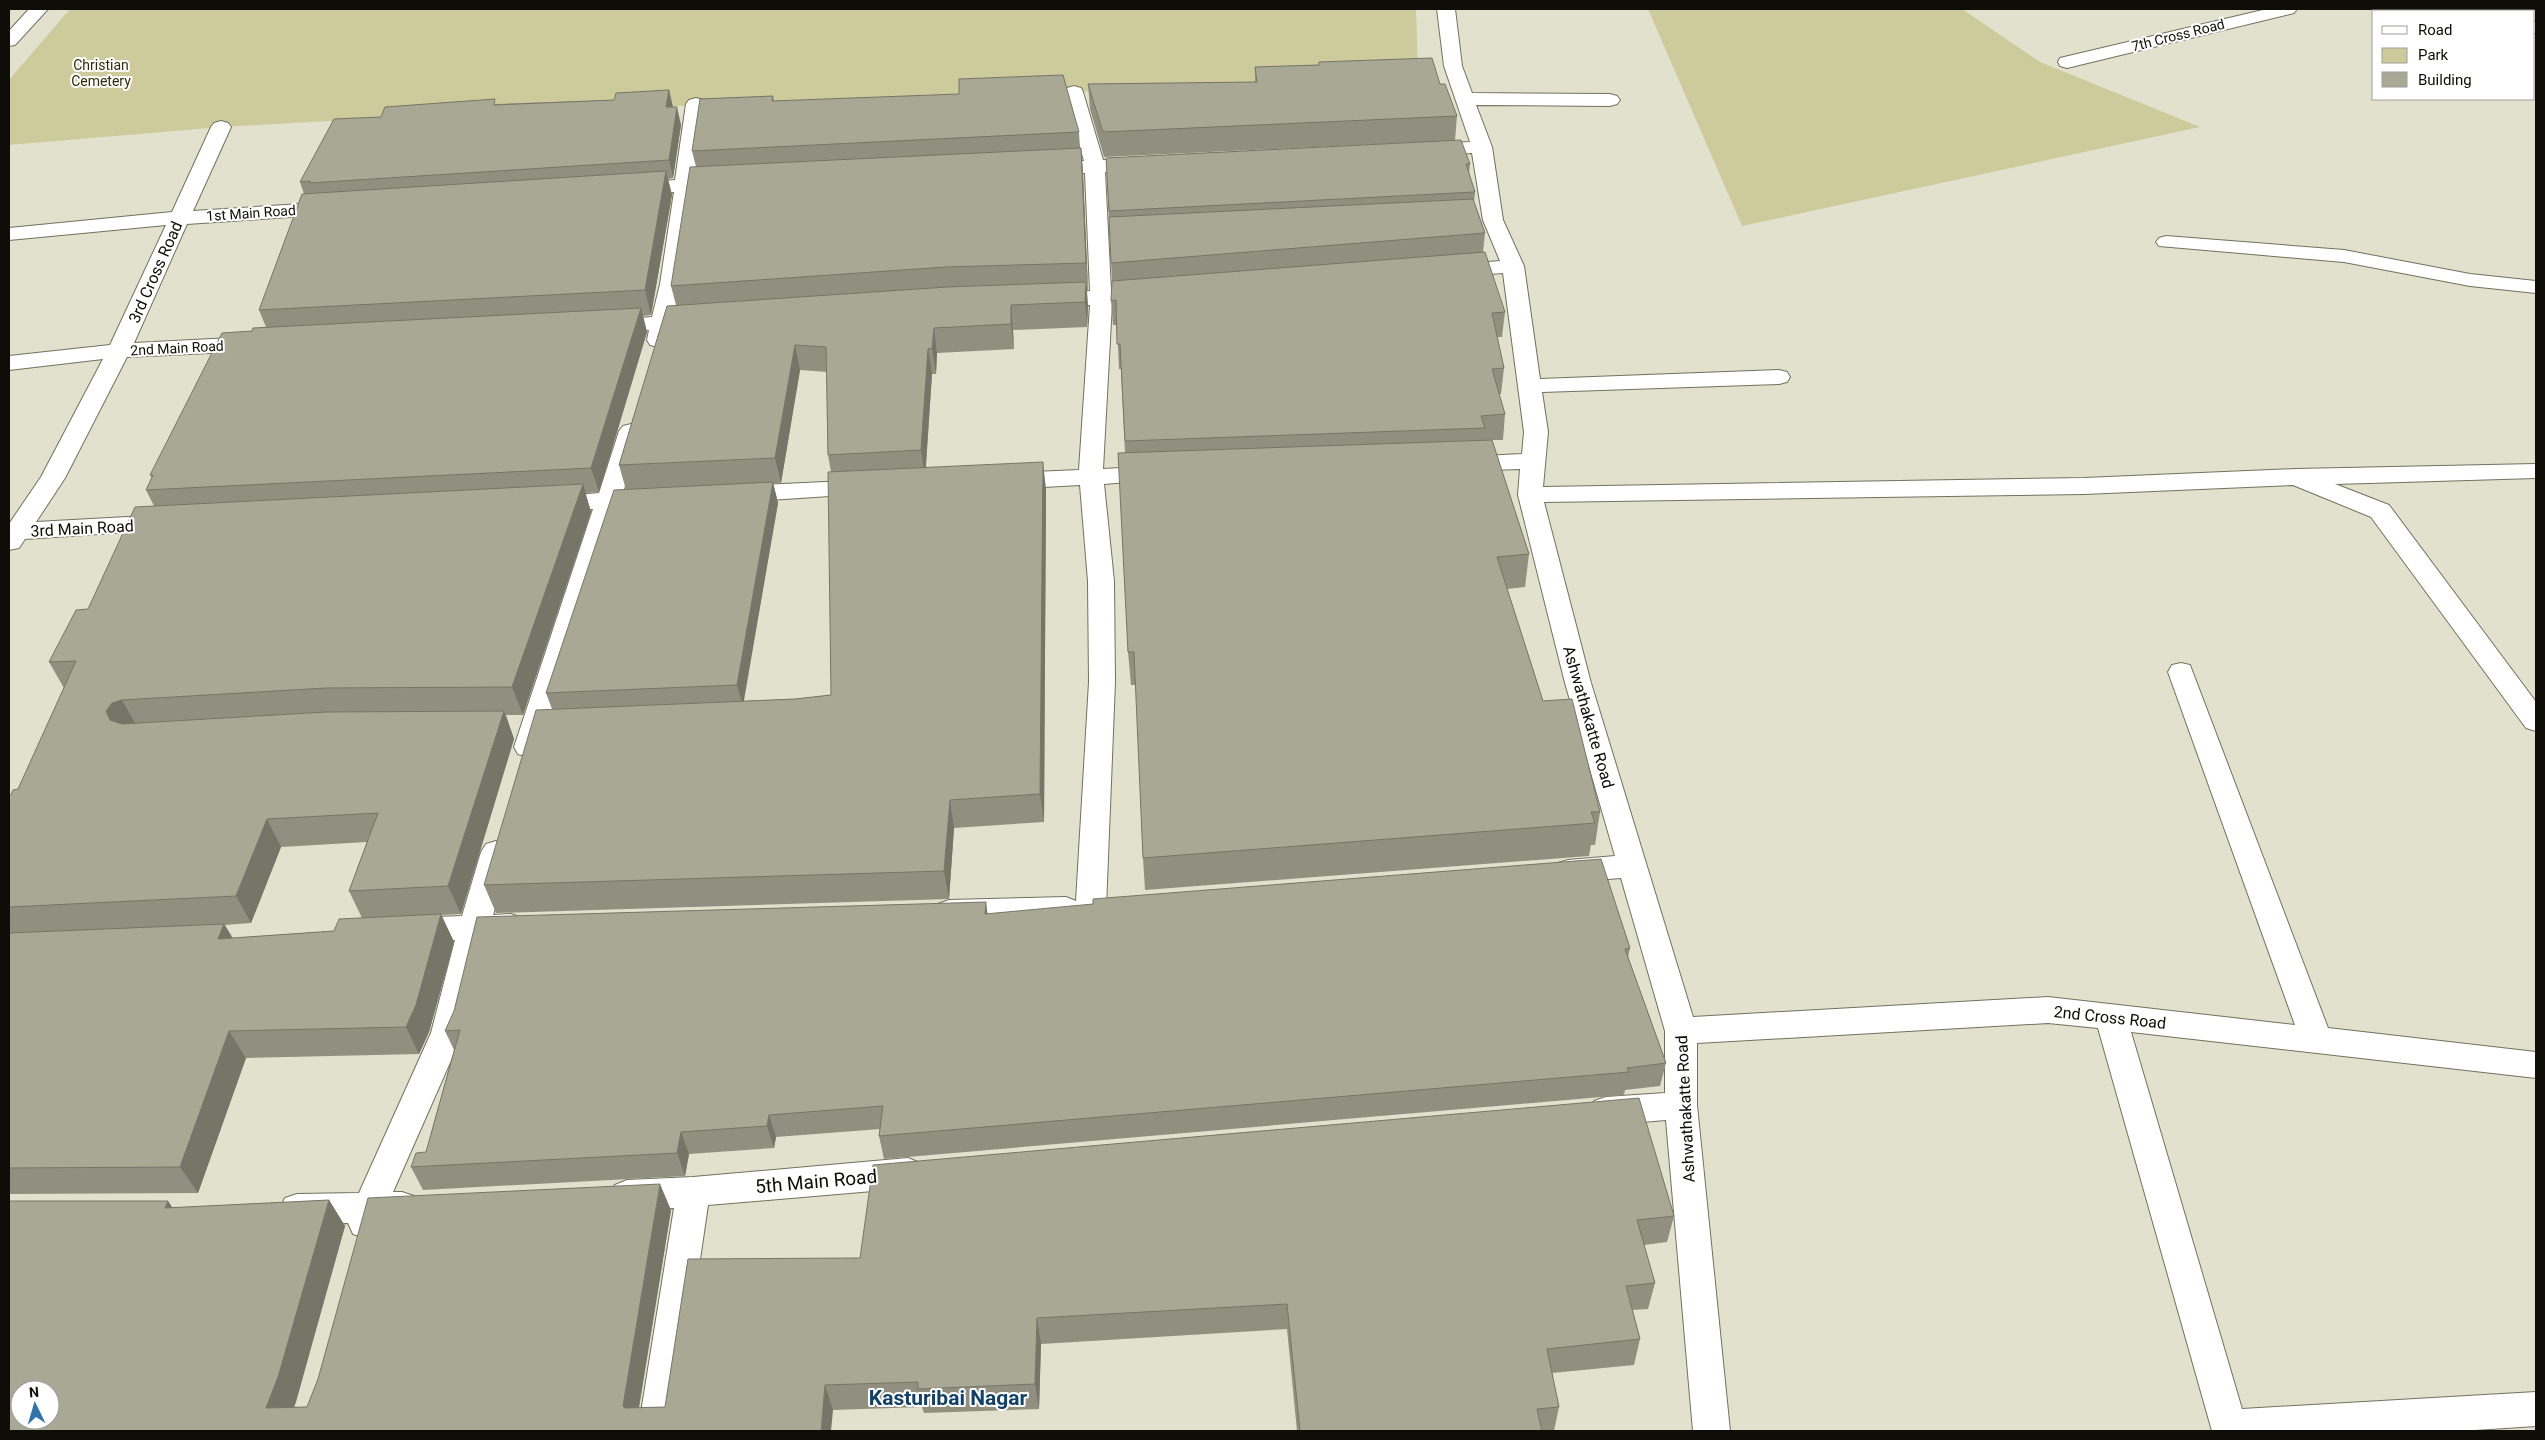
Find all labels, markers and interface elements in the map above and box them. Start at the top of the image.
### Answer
legend [2372,10,2535,100]
street label: 7th Cross Road [2130,16,2226,54]
text: Road [2418,21,2452,39]
text: Park [2418,46,2449,64]
park label: Christian Cemetery [71,57,131,89]
text: Building [2418,71,2472,89]
street label: 1st Main Road [206,202,296,224]
street label: 3rd Cross Road [125,218,186,326]
street label: 2nd Main Road [130,338,224,358]
street label: 3rd Main Road [30,516,134,541]
street label: Ashwathakatte Road [1559,644,1618,791]
street label: 2nd Cross Road [2053,1002,2167,1033]
street label: Ashwathakatte Road [1672,1035,1699,1183]
street label: 5th Main Road [754,1165,878,1198]
north arrow [10,1380,60,1430]
text: N [28,1384,39,1400]
district label: Kasturibai Nagar [869,1386,1027,1410]

